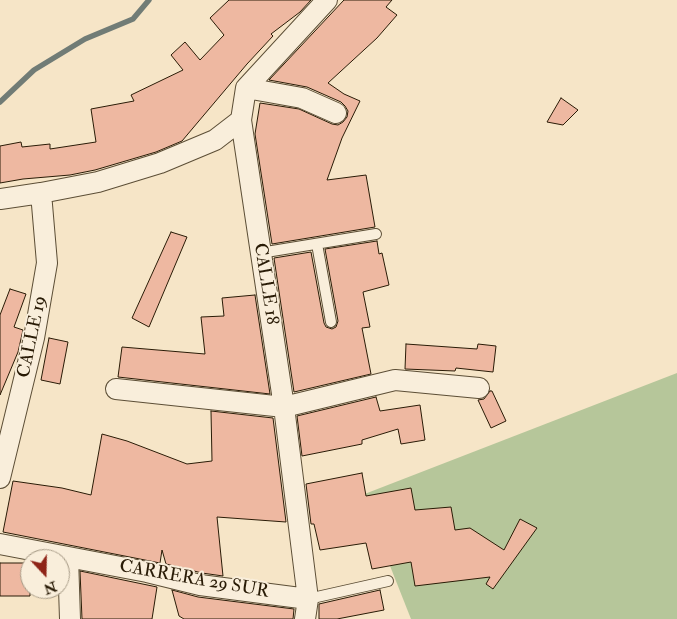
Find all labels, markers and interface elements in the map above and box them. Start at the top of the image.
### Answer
street label: CALLE 18 [248,242,282,326]
street label: CALLE 19 [14,294,52,380]
north arrow [20,549,70,599]
street label: CARRERA 29 SUR [117,556,271,604]
text: N [41,577,59,598]

